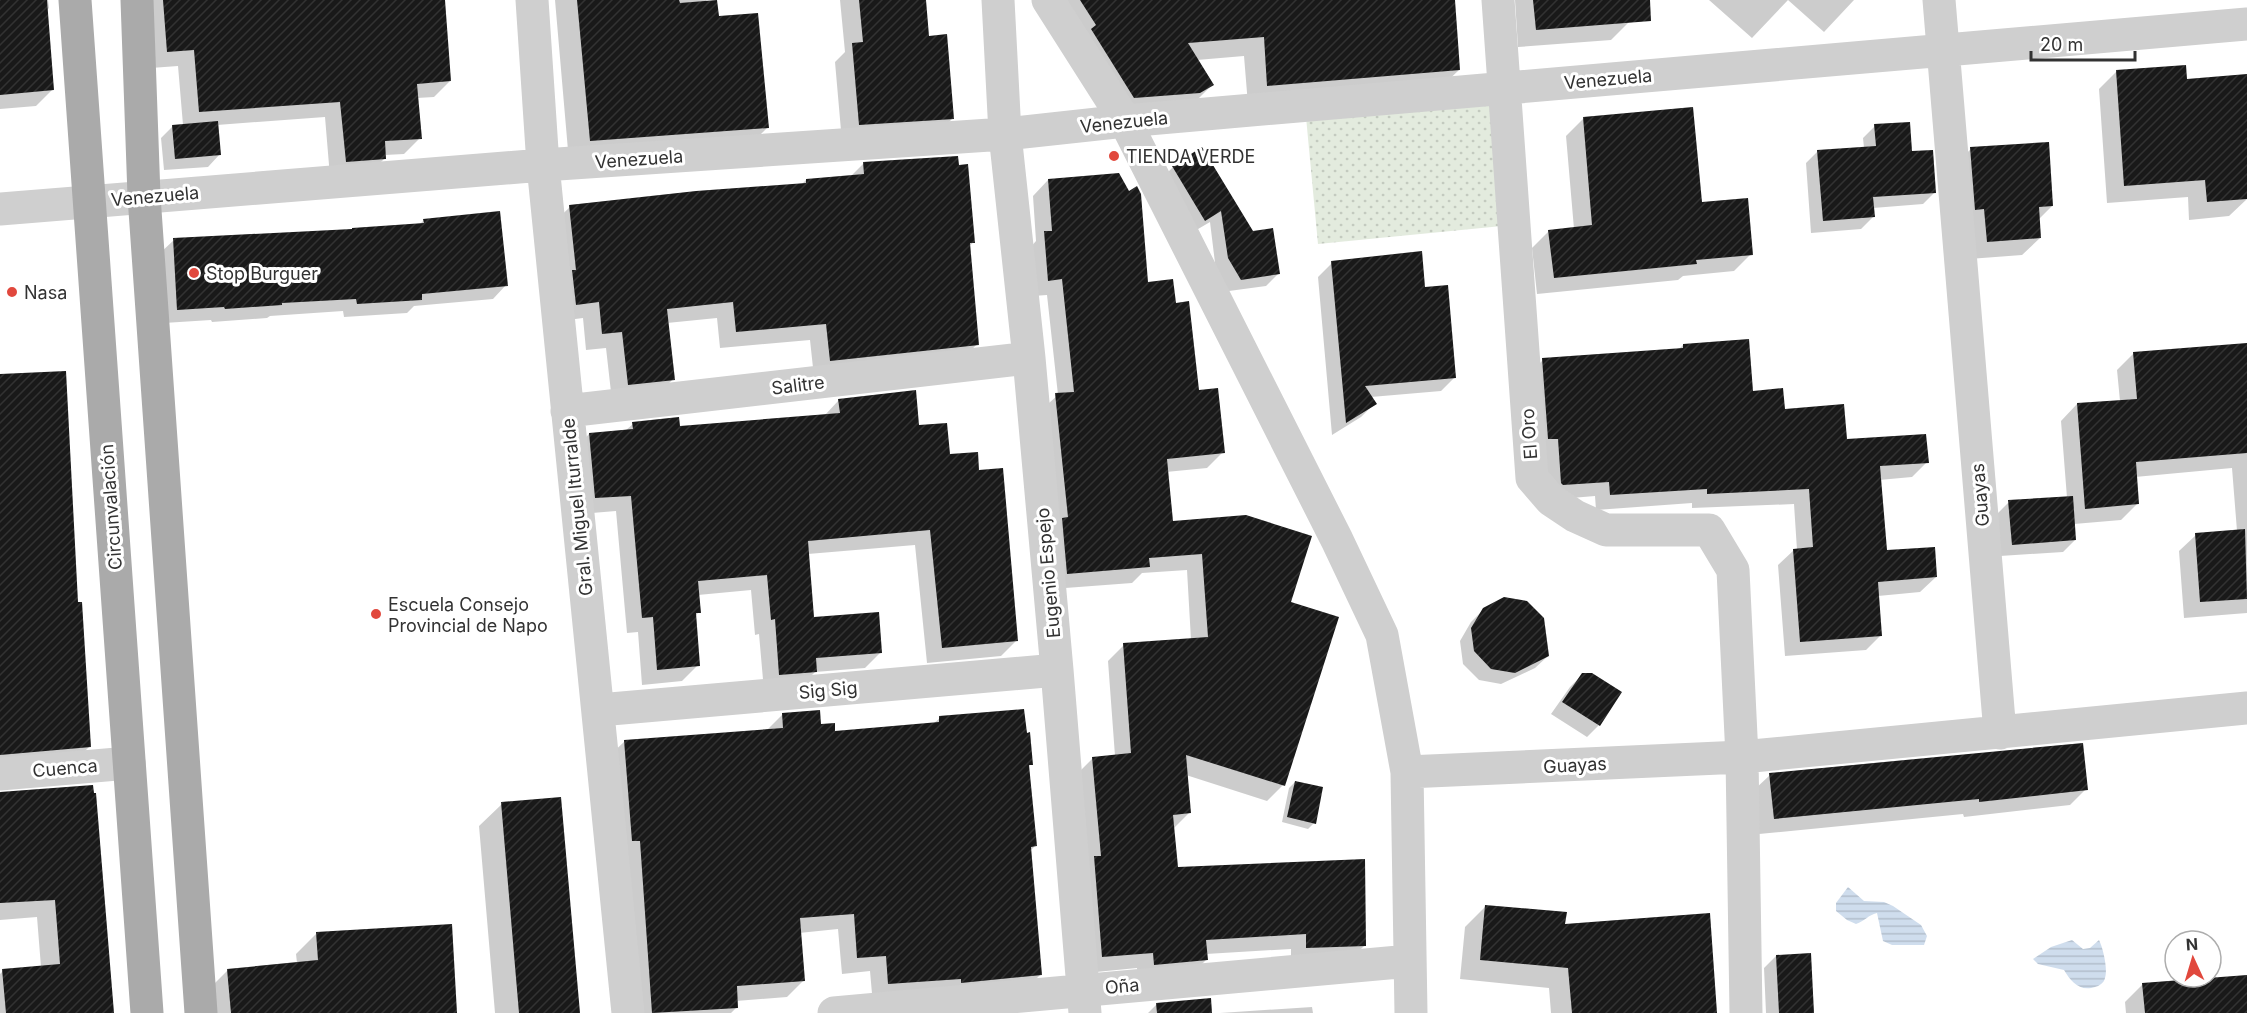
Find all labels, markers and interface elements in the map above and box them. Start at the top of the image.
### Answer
scale bar [2031,24,2134,62]
text: 20 m [2040,34,2083,55]
street label: Venezuela [1563,65,1653,93]
street label: Venezuela [1079,107,1169,137]
street label: Venezuela [594,145,684,173]
place label: TIENDA VERDE [1126,146,1255,167]
marker: TIENDA VERDE [1107,149,1121,163]
street label: Venezuela [110,182,200,210]
place label: Stop Burguer [206,263,318,284]
marker: Stop Burguer [187,266,201,280]
place label: Nasa [24,282,67,303]
marker: Nasa [5,285,19,299]
street label: Salitre [770,371,826,399]
street label: El Oro [1517,408,1541,460]
street label: Gral. Miguel Iturralde [557,417,597,597]
street label: Circunvalación [96,443,126,571]
street label: Guayas [1967,462,1993,528]
street label: Eugenio Espejo [1032,507,1064,639]
place label: Escuela Consejo Provincial de Napo [388,594,548,636]
marker: Escuela Consejo Provincial de Napo [369,607,383,621]
street label: Sig Sig [798,677,858,703]
street label: Guayas [1543,753,1607,777]
street label: Cuenca [31,755,99,781]
north arrow [2163,929,2223,989]
text: N [2185,934,2199,954]
street label: Oña [1104,974,1140,998]

